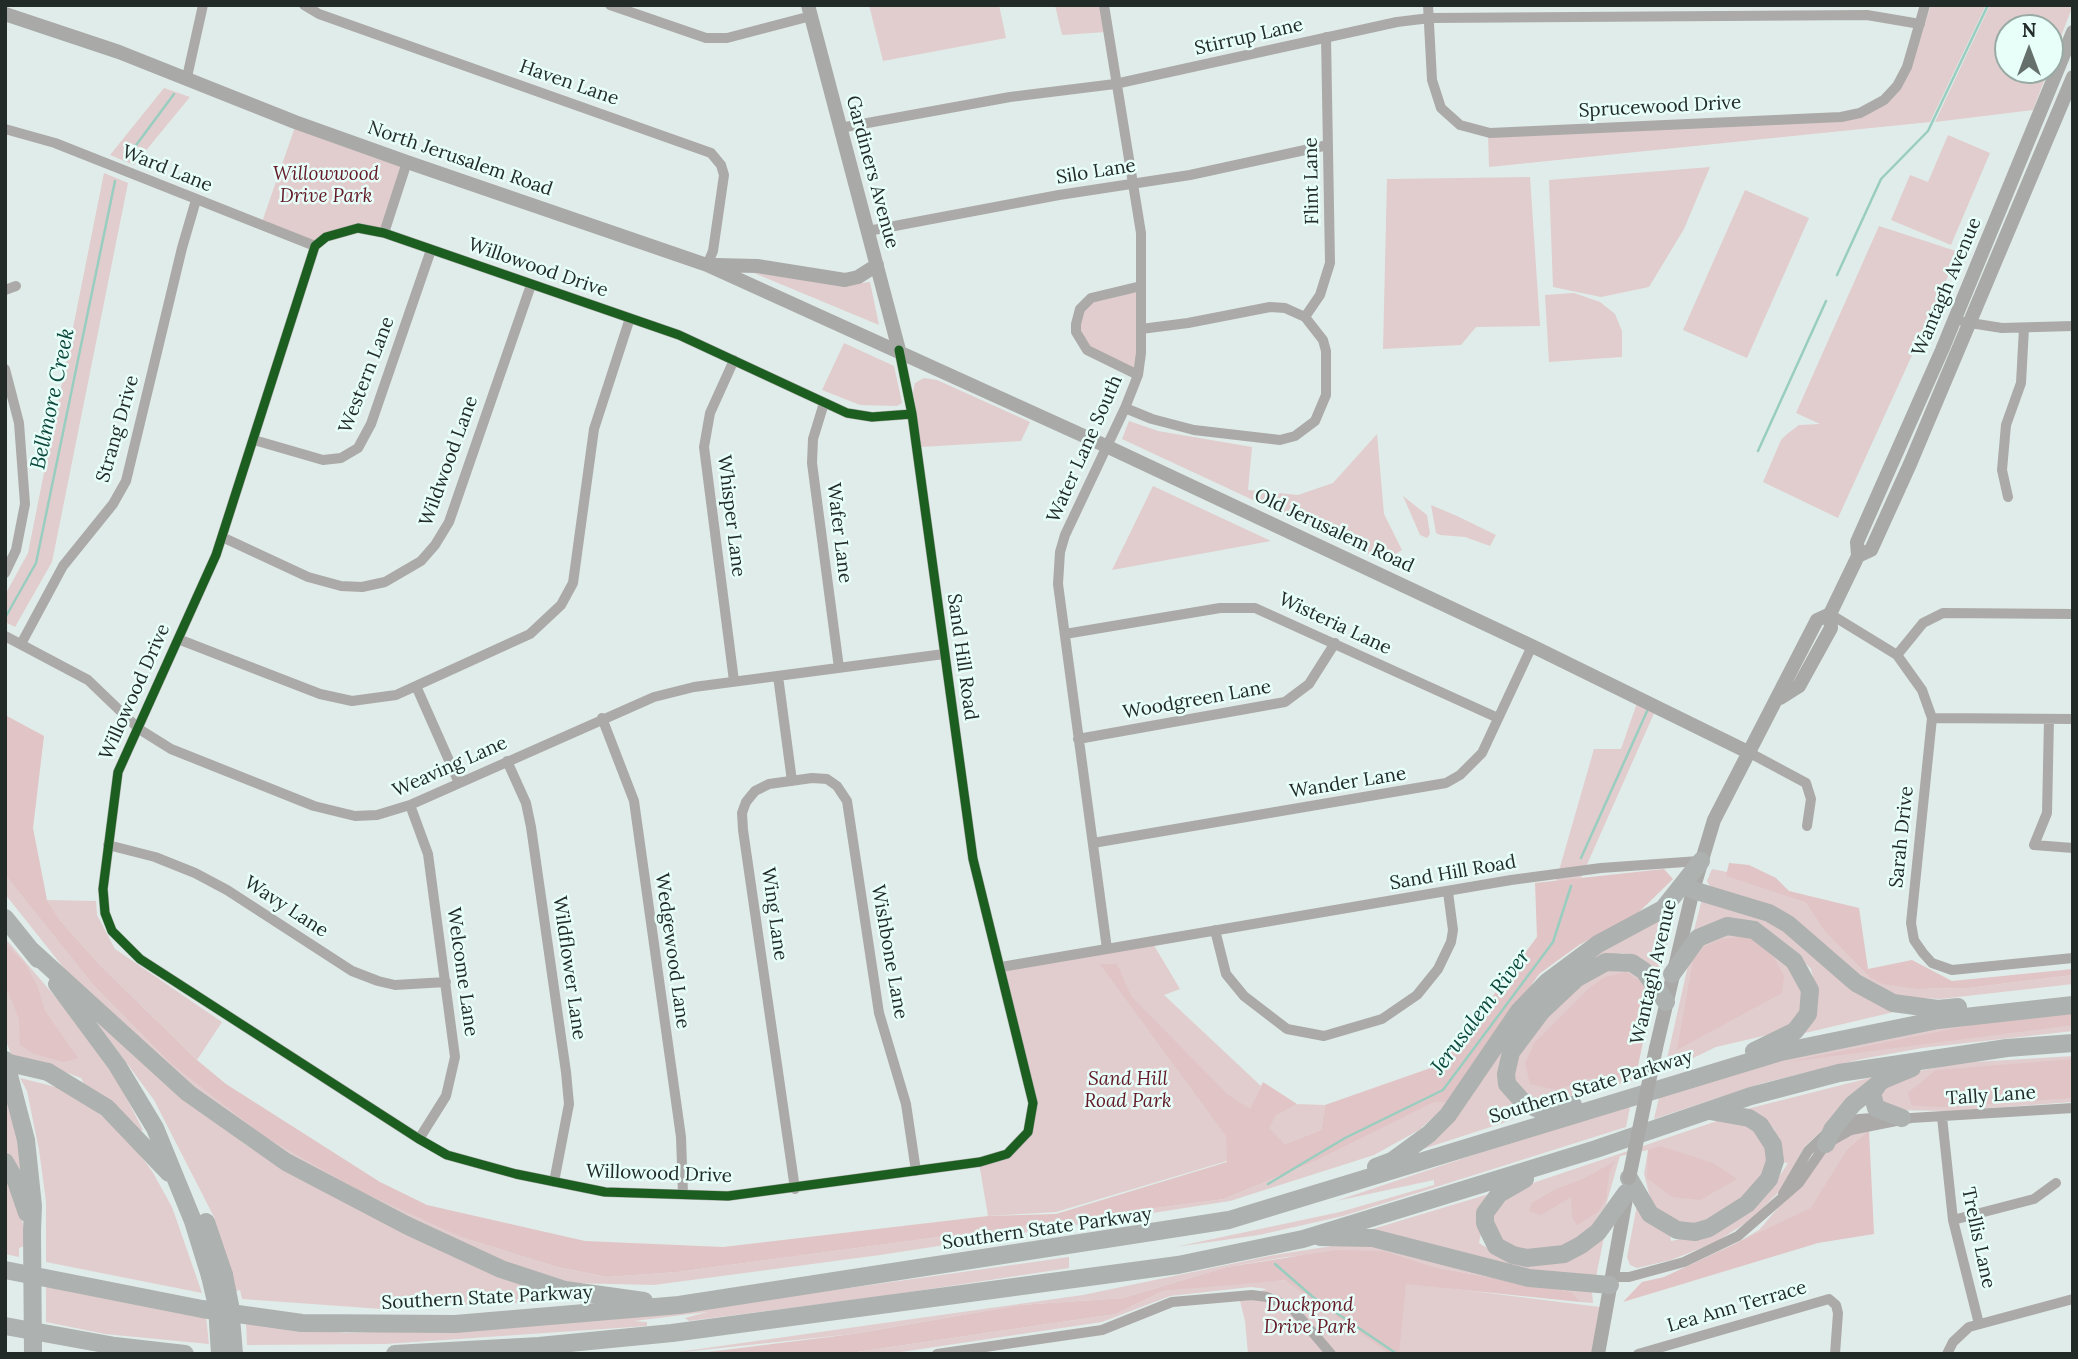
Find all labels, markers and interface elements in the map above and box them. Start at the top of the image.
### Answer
street label: Stirrup Lane [1193,13,1305,61]
north arrow [1994,14,2064,84]
text: N [2022,18,2036,42]
street label: Haven Lane [516,55,622,111]
street label: Sprucewood Drive [1578,91,1742,123]
street label: Gardiners Avenue [841,93,903,251]
street label: North Jerusalem Road [364,117,556,201]
street label: Flint Lane [1300,137,1324,225]
street label: Ward Lane [118,141,216,197]
street label: Silo Lane [1055,154,1137,190]
park label: Willowwood Drive Park [273,164,379,208]
street label: Wantagh Avenue [1908,214,1986,360]
street label: Willowood Drive [465,233,611,303]
street label: Western Lane [334,314,400,436]
water label: Bellmore Creek [26,326,80,472]
street label: Water Lane South [1042,372,1128,526]
street label: Strang Drive [92,373,144,485]
street label: Wildwood Lane [415,393,483,529]
street label: Whisper Lane [712,454,750,578]
street label: Wafer Lane [822,482,856,584]
street label: Old Jerusalem Road [1251,484,1417,578]
street label: Wisteria Lane [1275,588,1395,660]
street label: Sand Hill Road [942,592,982,722]
street label: Willowood Drive [95,621,175,763]
street label: Woodgreen Lane [1121,676,1273,724]
street label: Weaving Lane [389,732,511,802]
street label: Wander Lane [1288,763,1408,803]
street label: Sarah Drive [1885,785,1919,889]
street label: Sand Hill Road [1388,851,1518,895]
street label: Wing Lane [756,866,792,962]
street label: Wavy Lane [240,871,332,943]
street label: Wedgewood Lane [650,872,694,1030]
street label: Wishbone Lane [866,883,912,1021]
street label: Wildflower Lane [548,895,590,1041]
street label: Wantagh Avenue [1626,897,1682,1047]
street label: Welcome Lane [442,906,482,1038]
water label: Jerusalem River [1426,944,1536,1080]
street label: Southern State Parkway [1486,1045,1696,1129]
park label: Sand Hill Road Park [1084,1069,1172,1113]
street label: Tally Lane [1945,1081,2037,1111]
street label: Willowood Drive [586,1160,732,1188]
street label: Trellis Lane [1956,1185,2000,1291]
street label: Southern State Parkway [941,1203,1153,1255]
street label: Lea Ann Terrace [1665,1276,1809,1338]
street label: Southern State Parkway [381,1281,593,1315]
park label: Duckpond Drive Park [1264,1295,1356,1339]

